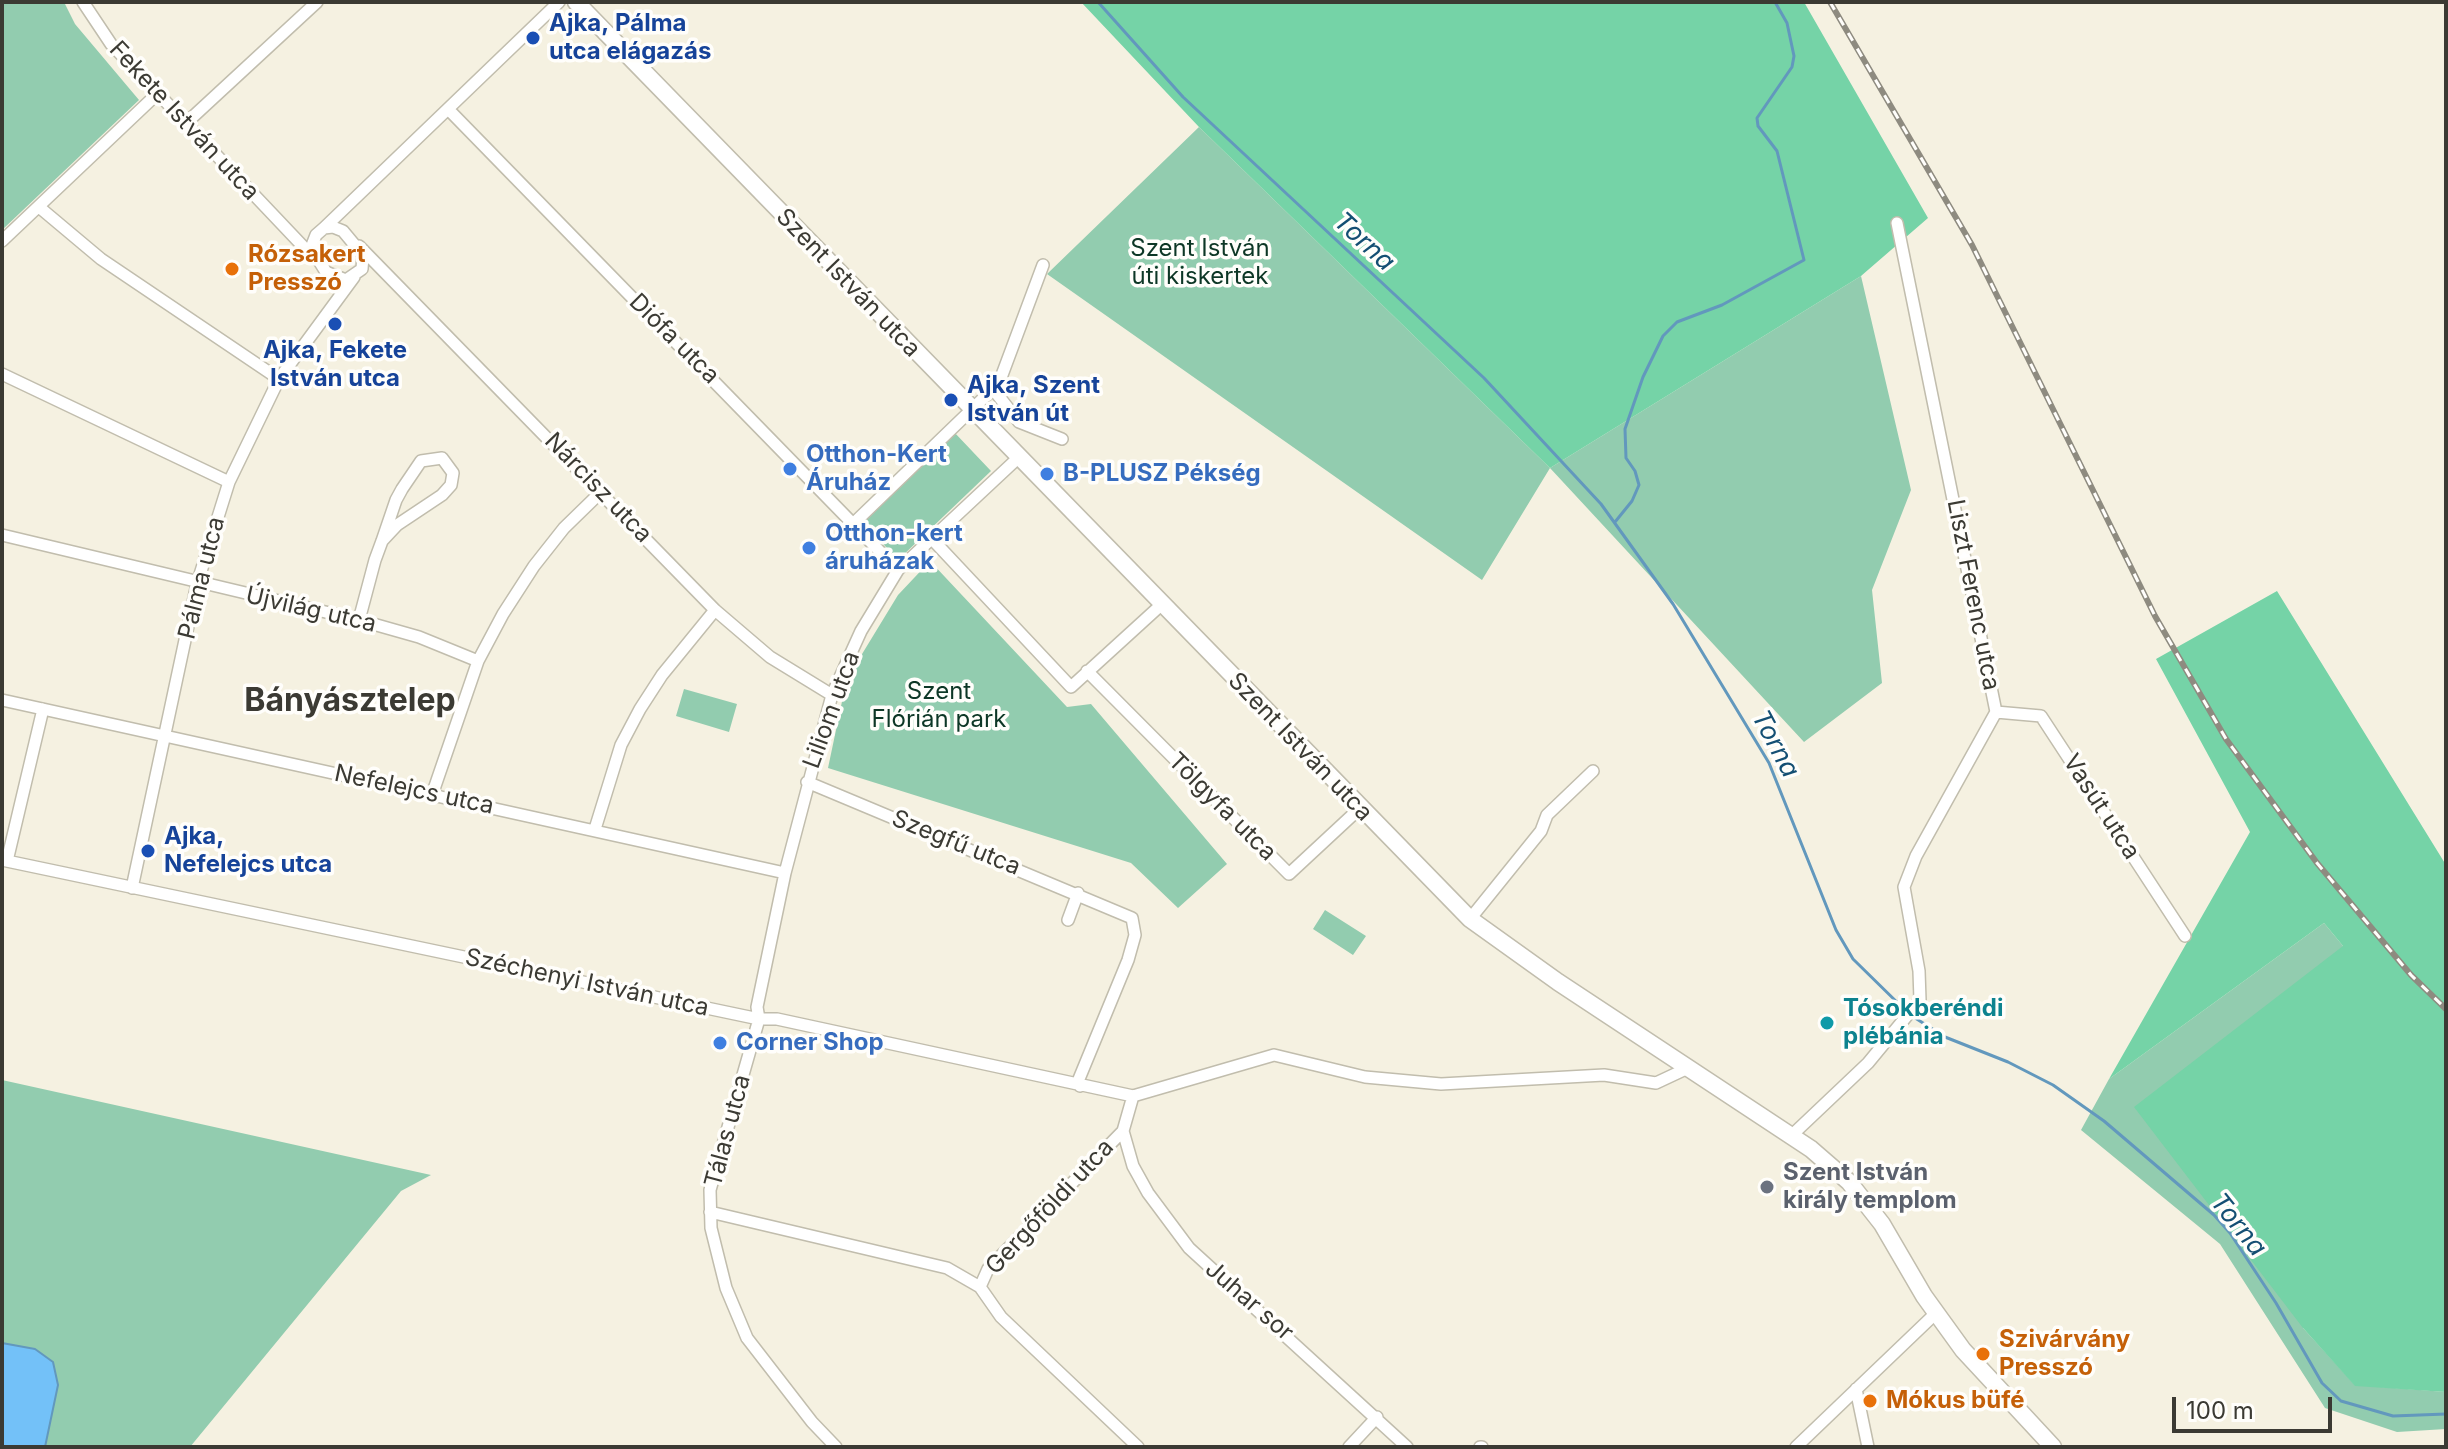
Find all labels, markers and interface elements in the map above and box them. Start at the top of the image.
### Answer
place label: Ajka, Pálma utca elágazás [549,10,711,66]
marker: Ajka, Pálma utca elágazás [524,29,542,47]
street label: Fekete István utca [103,36,265,206]
street label: Szent István utca [770,203,926,363]
water label: Torna [1327,206,1401,278]
park label: Szent István úti kiskertek [1130,235,1270,291]
place label: Rózsakert Presszó [248,241,366,297]
marker: Rózsakert Presszó [223,260,241,278]
street label: Diófa utca [623,288,725,390]
marker: Ajka, Fekete István utca [326,315,344,333]
place label: Ajka, Fekete István utca [263,337,407,393]
place label: Ajka, Szent István út [967,372,1100,428]
marker: Ajka, Szent István út [942,391,960,409]
street label: Nárcisz utca [538,427,658,549]
place label: Otthon-Kert Áruház [806,441,947,497]
marker: Otthon-Kert Áruház [781,460,799,478]
place label: B-PLUSZ Pékség [1063,460,1261,488]
marker: B-PLUSZ Pékség [1038,465,1056,483]
street label: Liszt Ferenc utca [1940,497,2006,693]
street label: Pálma utca [173,514,231,642]
place label: Otthon-kert áruházak [825,520,963,576]
marker: Otthon-kert áruházak [800,539,818,557]
street label: Újvilág utca [243,581,379,639]
street label: Liliom utca [798,648,866,772]
street label: Szent István utca [1222,667,1378,827]
park label: Szent Flórián park [872,678,1006,734]
district label: Bányásztelep [244,682,456,720]
water label: Torna [1744,705,1806,783]
street label: Tölgyfa utca [1162,747,1282,867]
street label: Vasút utca [2056,749,2146,865]
street label: Nefelejcs utca [332,759,496,821]
street label: Szegfű utca [888,804,1024,882]
place label: Ajka, Nefelejcs utca [164,823,332,879]
marker: Ajka, Nefelejcs utca [139,842,157,860]
street label: Széchenyi István utca [462,943,712,1023]
place label: Tósokberéndi plébánia [1843,995,2003,1051]
marker: Tósokberéndi plébánia [1818,1014,1836,1032]
place label: Corner Shop [736,1029,884,1057]
marker: Corner Shop [711,1034,729,1052]
street label: Tálas utca [699,1072,757,1190]
street label: Gergőföldi utca [980,1133,1120,1281]
place label: Szent István király templom [1783,1159,1957,1215]
marker: Szent István király templom [1758,1178,1776,1196]
water label: Torna [2203,1187,2273,1263]
street label: Juhar sor [1199,1255,1299,1347]
place label: Szivárvány Presszó [1999,1326,2130,1382]
marker: Szivárvány Presszó [1974,1345,1992,1363]
scale bar [2176,1381,2336,1431]
place label: Mókus büfé [1886,1387,2024,1415]
marker: Mókus büfé [1861,1392,1879,1410]
text: 100 m [2186,1396,2254,1425]

